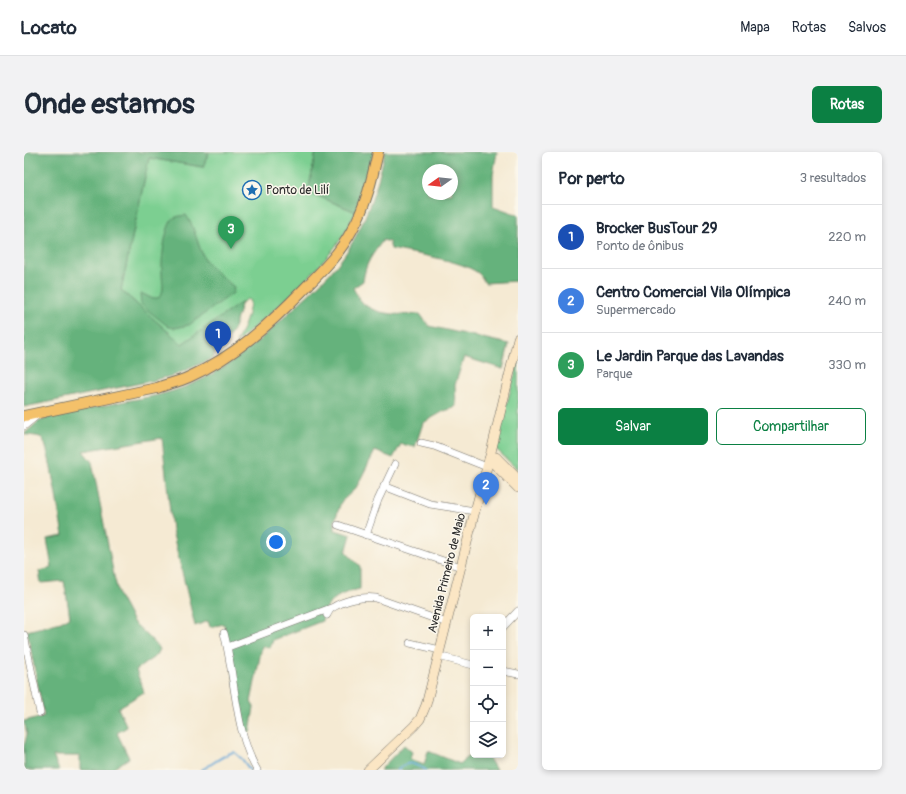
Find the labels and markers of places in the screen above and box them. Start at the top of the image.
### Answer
place icon: Ponto de Lilí [241,179,263,201]
place label: Ponto de Lilí [266,183,329,198]
pin: 3 [218,216,244,249]
pin: 1 [205,321,231,354]
pin: 2 [473,472,499,505]

